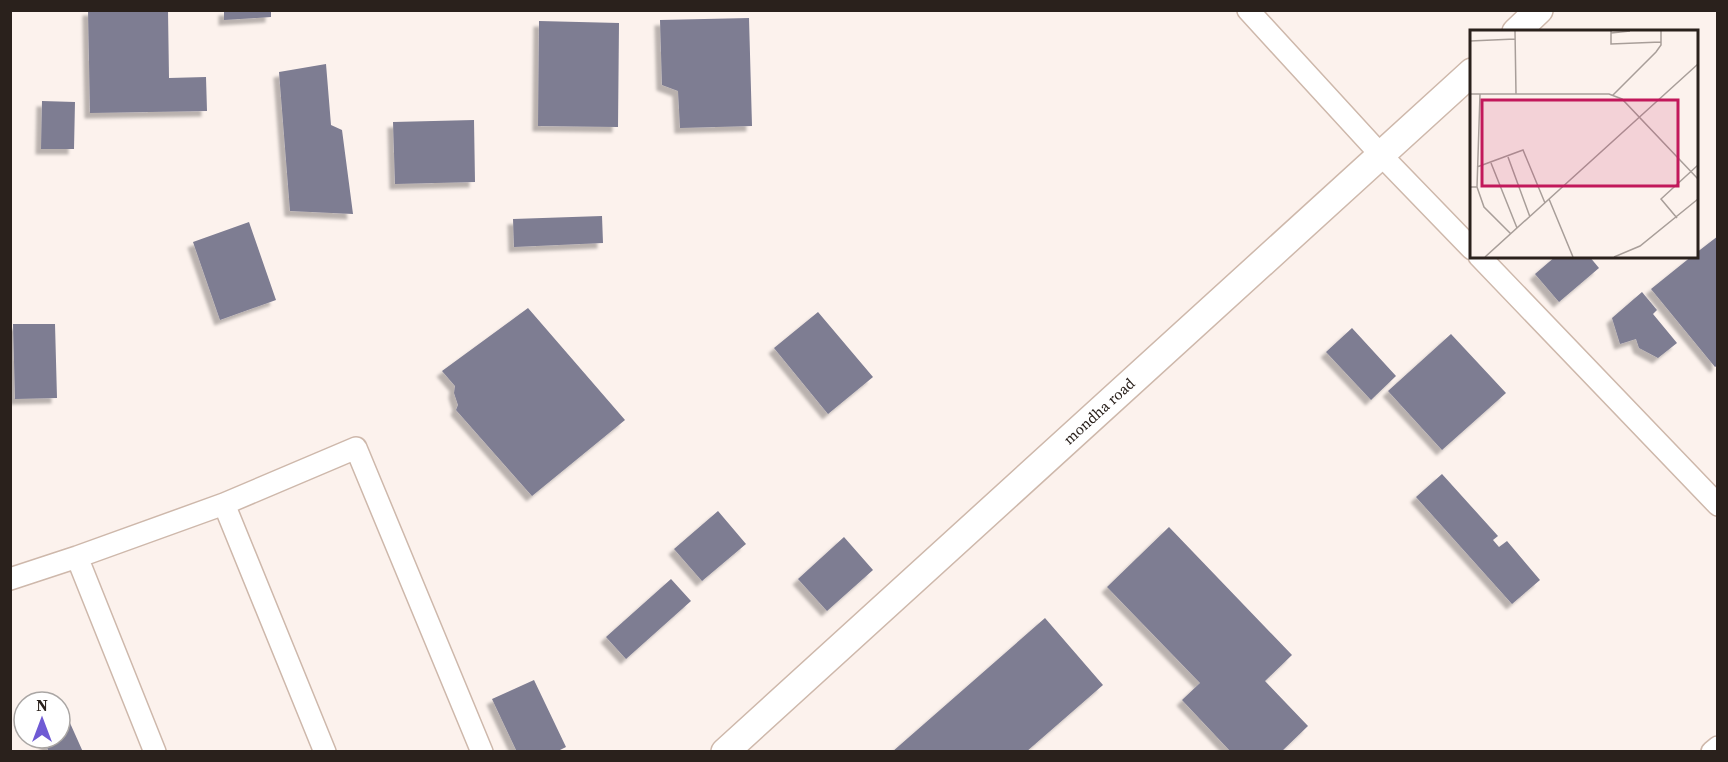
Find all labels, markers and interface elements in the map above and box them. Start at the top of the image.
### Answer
inset map [1470,30,1698,258]
street label: mondha road [1058,373,1140,449]
north arrow [12,690,72,750]
text: N [36,694,48,716]

